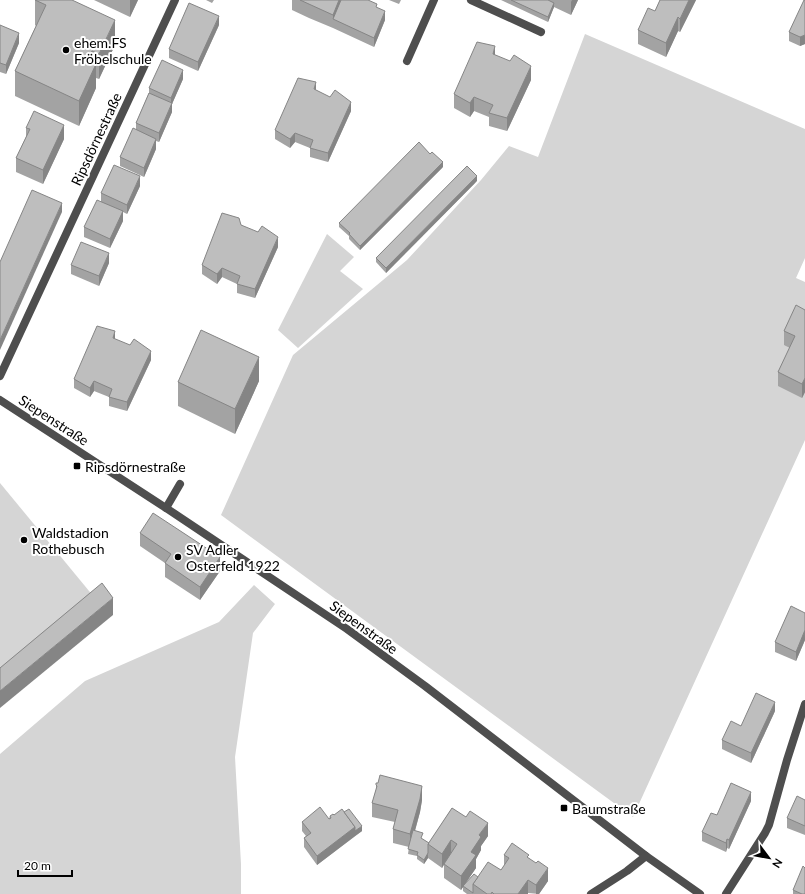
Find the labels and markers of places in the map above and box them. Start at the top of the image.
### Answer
place label: ehem.FS Fröbelschule [74,34,152,67]
marker: ehem.FS Fröbelschule [61,45,71,55]
place label: Ripsdörnestraße [85,458,186,475]
marker: Ripsdörnestraße [72,461,82,471]
place label: Waldstadion Rothebusch [32,524,109,557]
marker: Waldstadion Rothebusch [19,535,29,545]
place label: SV Adler Osterfeld 1922 [186,541,280,574]
marker: SV Adler Osterfeld 1922 [173,552,183,562]
place label: Baumstraße [572,800,646,817]
marker: Baumstraße [559,803,569,813]

